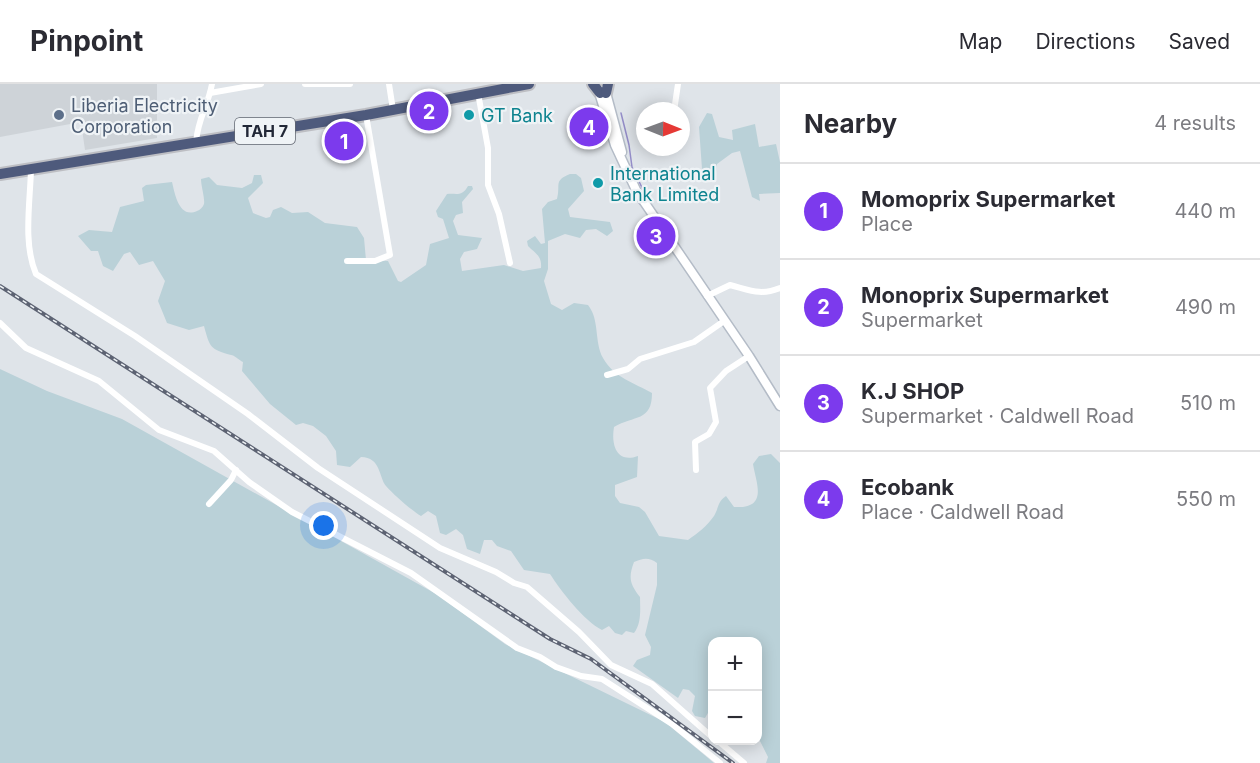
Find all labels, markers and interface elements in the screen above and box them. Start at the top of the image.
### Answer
text: Pinpoint [30,24,143,58]
text: Map [959,29,1002,54]
text: Directions [1035,29,1136,54]
text: Saved [1169,29,1230,54]
pin: 2 [410,88,448,134]
place label: Liberia Electricity Corporation [71,95,218,137]
north arrow [636,102,690,156]
pin: 4 [570,104,608,150]
place label: GT Bank [481,105,553,126]
marker: Liberia Electricity Corporation [52,108,66,122]
marker: GT Bank [462,108,476,122]
text: Nearby [804,108,897,139]
text: 4 results [1154,111,1236,135]
road number: TAH 7 [235,118,295,144]
pin: 1 [324,118,364,164]
place label: International Bank Limited [610,163,719,205]
marker: International Bank Limited [591,176,605,190]
text: Momoprix Supermarket [861,186,1115,212]
text: 1 [819,199,828,223]
text: 440 m [1174,199,1236,223]
text: Place [861,212,913,236]
pin: 3 [636,214,676,258]
text: Monoprix Supermarket [861,282,1109,308]
text: 2 [817,295,830,319]
text: 490 m [1175,295,1236,319]
text: Supermarket [861,308,983,332]
text: K.J SHOP [861,378,964,404]
text: 3 [817,391,830,415]
text: 510 m [1180,391,1236,415]
text: Supermarket · Caldwell Road [861,404,1134,428]
text: Ecobank [861,474,954,500]
text: 4 [817,487,830,511]
text: 550 m [1176,487,1236,511]
text: Place · Caldwell Road [861,500,1064,524]
your location [309,511,338,540]
map controls [708,637,762,745]
button: + [708,637,762,691]
button: − [708,691,762,745]

